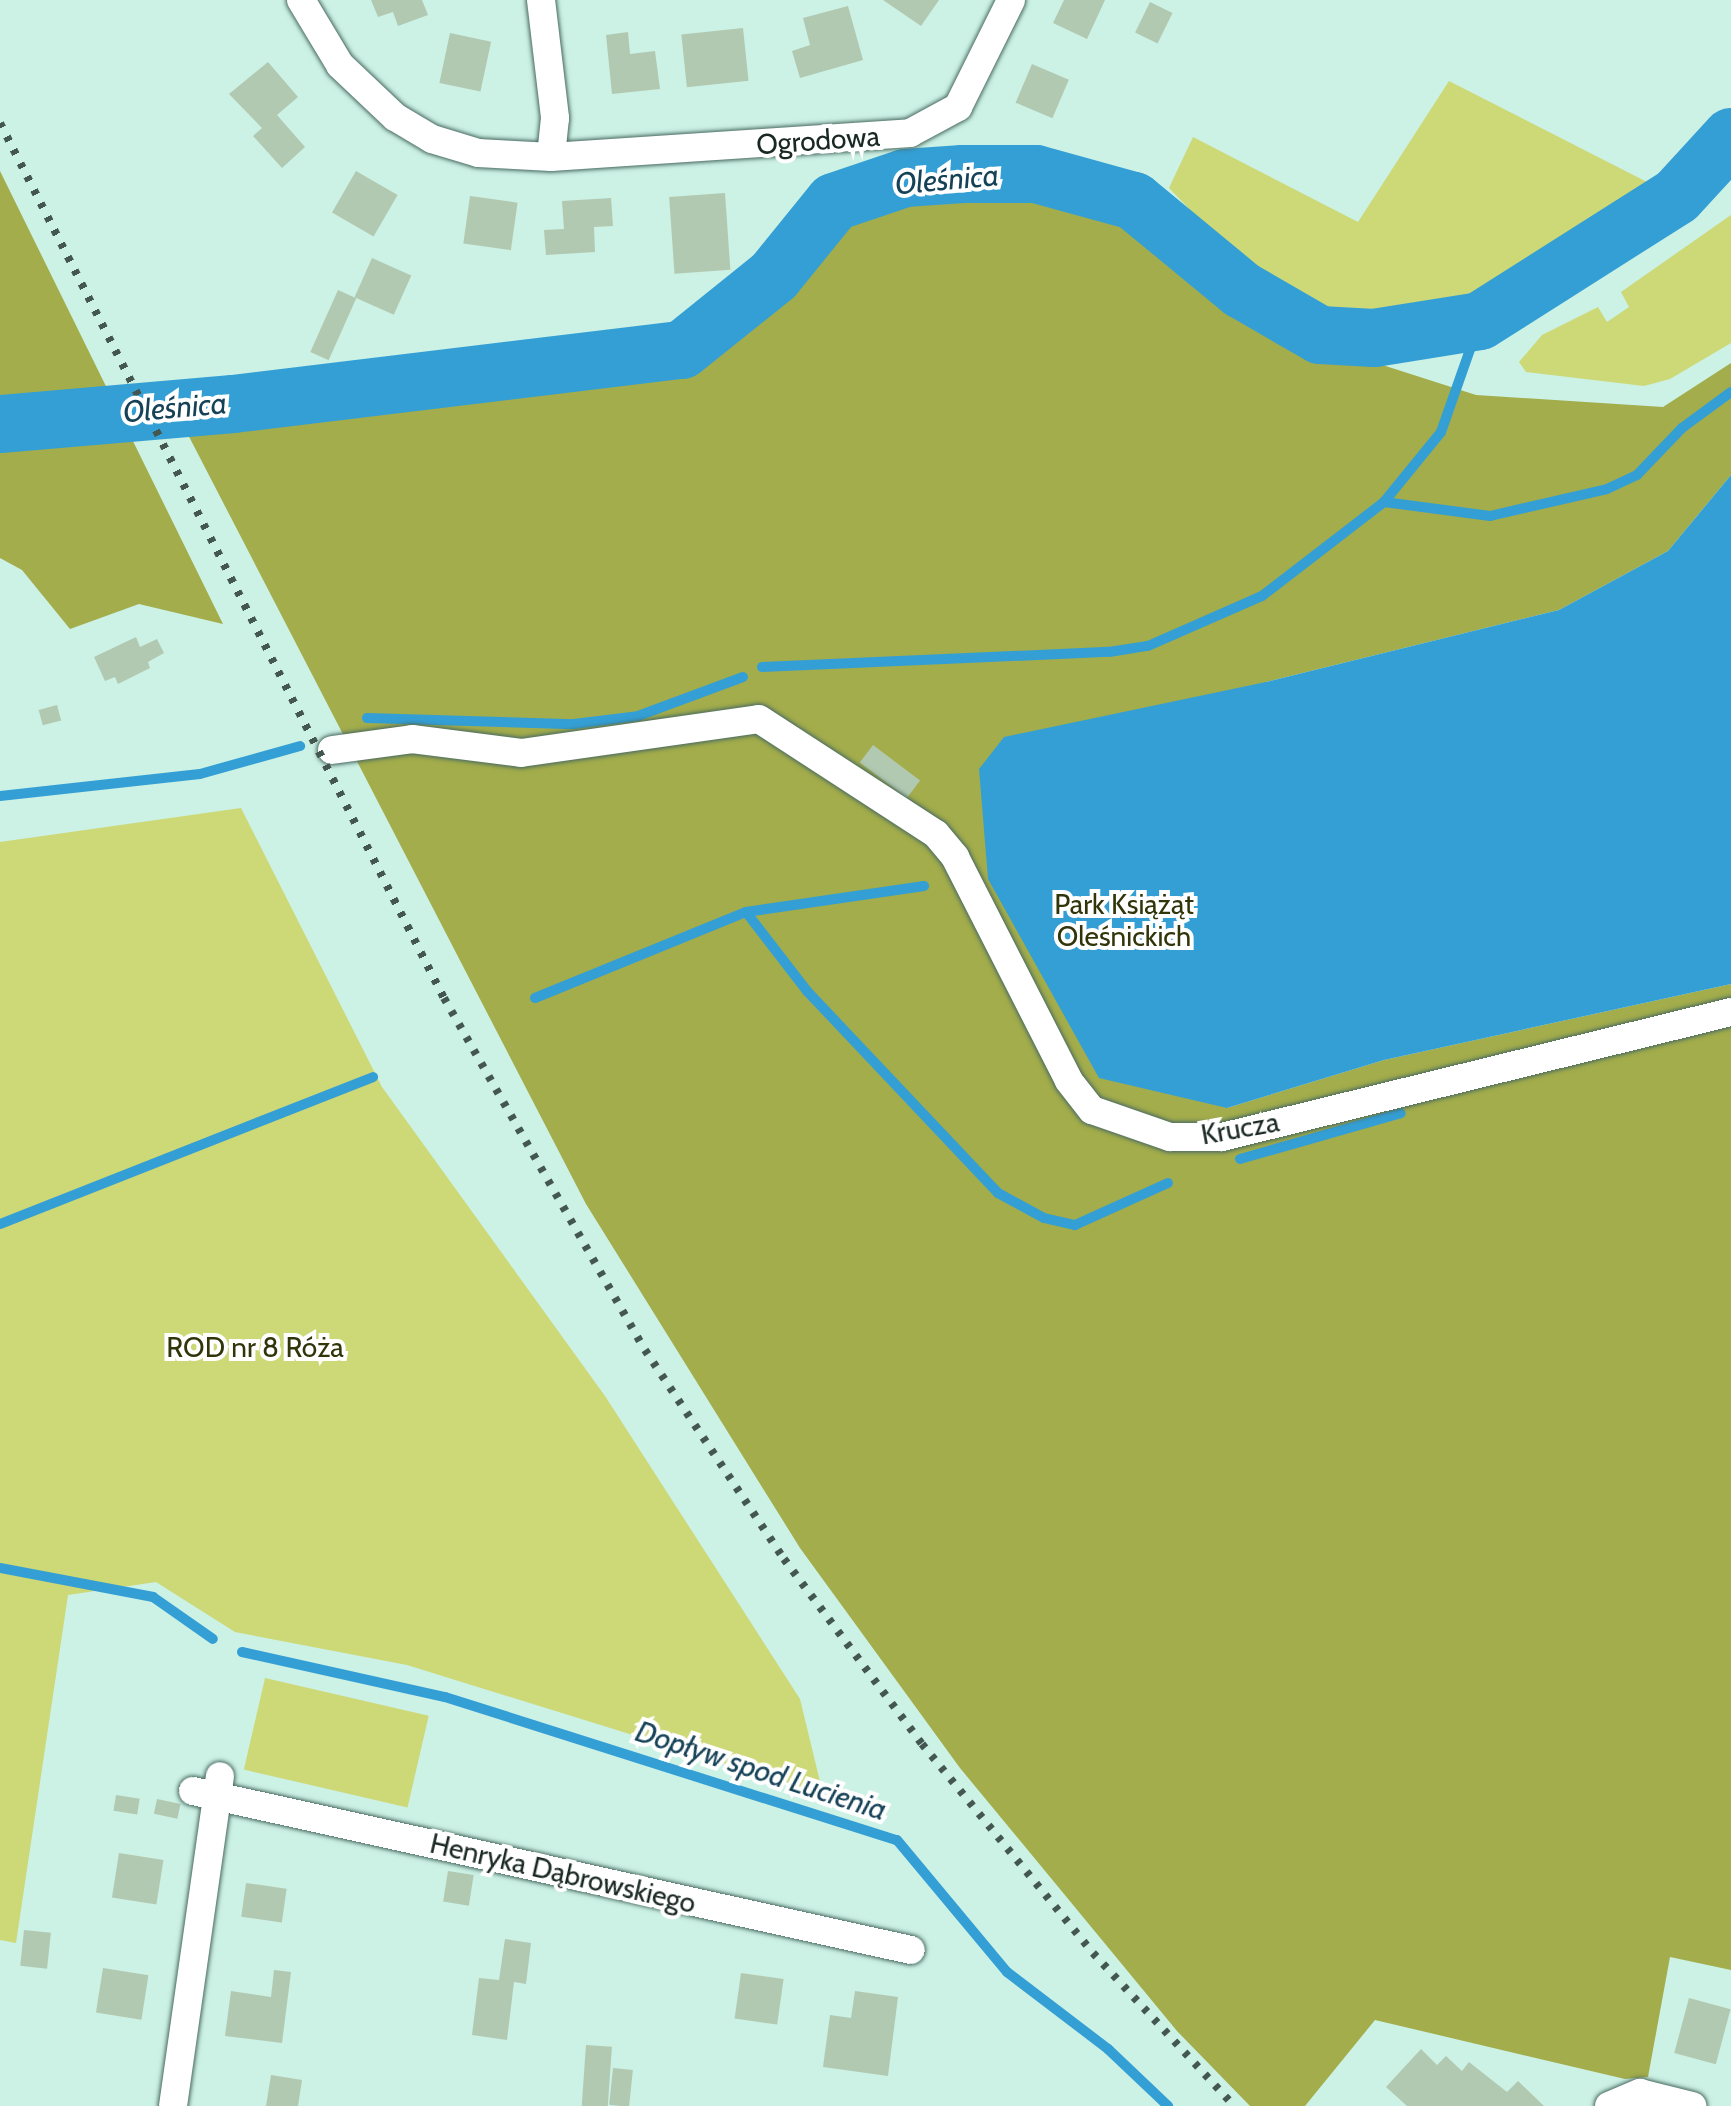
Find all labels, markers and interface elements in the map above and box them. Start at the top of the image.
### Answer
street label: Ogrodowa [755,119,881,161]
water label: Oleśnica [894,158,1000,202]
water label: Oleśnica [122,386,228,430]
park label: Park Książąt Oleśnickich [1054,887,1194,953]
street label: Krucza [1198,1105,1282,1151]
park label: ROD nr 8 Róża [166,1330,344,1364]
water label: Dopływ spod Lucienia [631,1713,891,1829]
street label: Henryka Dąbrowskiego [427,1826,699,1920]

